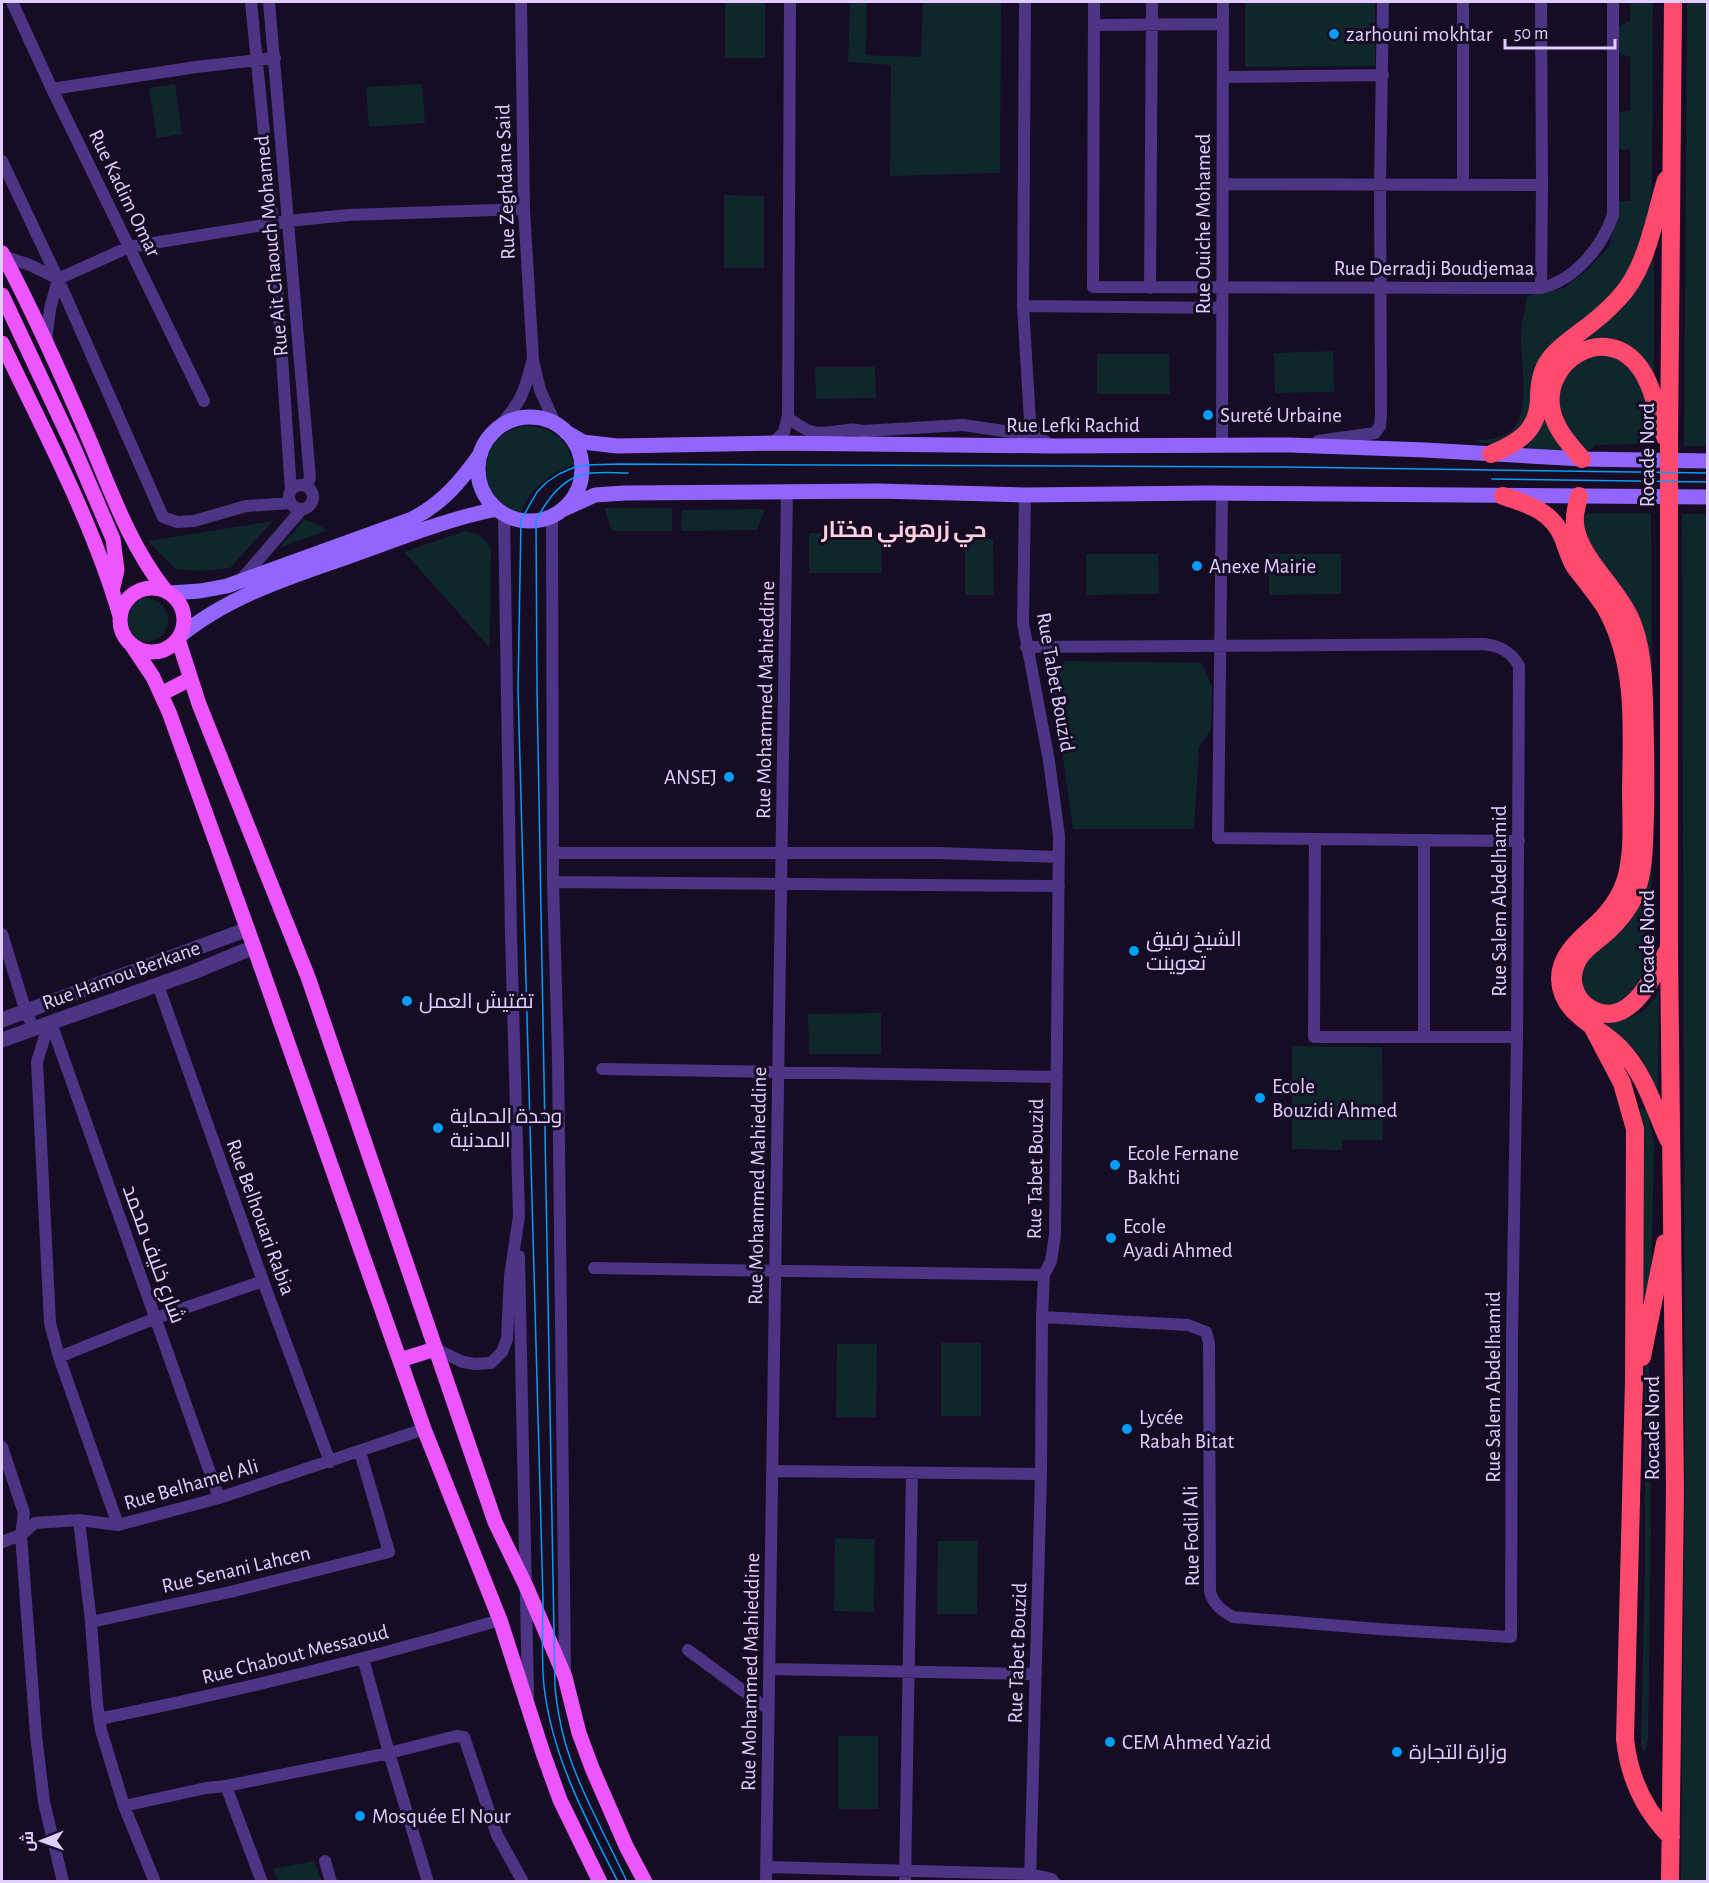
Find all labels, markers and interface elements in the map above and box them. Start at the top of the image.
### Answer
scale bar [1505,12,1614,50]
place label: zarhouni mokhtar [1346,24,1493,45]
text: 50 m [1514,25,1548,43]
marker: zarhouni mokhtar [1327,27,1341,41]
street label: Rue Zeghdane Said [492,104,519,260]
street label: Rue Kadim Omar [85,126,164,260]
street label: Rue Ouiche Mohamed [1193,134,1214,314]
street label: Rue Ait Chaouch Mohamed [251,135,292,357]
street label: Rue Derradji Boudjemaa [1334,258,1535,279]
street label: Rocade Nord [1637,403,1658,507]
place label: Sureté Urbaine [1220,405,1342,426]
marker: Sureté Urbaine [1201,408,1215,422]
street label: Rue Lefki Rachid [1006,415,1140,436]
district label: حي زرهوني مختار [821,519,986,547]
place label: Anexe Mairie [1209,556,1316,577]
marker: Anexe Mairie [1190,559,1204,573]
street label: Rue Mohammed Mahieddine [753,581,778,819]
street label: Rue Tabet Bouzid [1033,611,1078,753]
place label: ANSEJ [664,767,717,788]
marker: ANSEJ [722,770,736,784]
street label: Rue Salem Abdelhamid [1489,805,1510,997]
street label: Rocade Nord [1637,890,1658,994]
place label: الشيخ رفيق تعوينت [1146,929,1242,975]
street label: Rue Hamou Berkane [39,937,203,1014]
marker: الشيخ رفيق تعوينت [1127,944,1141,958]
place label: تفتيش العمل [419,991,534,1014]
marker: تفتيش العمل [400,994,414,1008]
street label: Rue Mohammed Mahieddine [745,1067,770,1305]
place label: Ecole Bouzidi Ahmed [1272,1076,1398,1121]
marker: Ecole Bouzidi Ahmed [1253,1091,1267,1105]
street label: Rue Tabet Bouzid [1024,1098,1047,1240]
place label: وحدة الحماية المدنية [450,1106,562,1151]
marker: وحدة الحماية المدنية [431,1121,445,1135]
street label: Rue Belhouari Rabia [223,1136,299,1298]
place label: Ecole Fernane Bakhti [1127,1143,1239,1188]
marker: Ecole Fernane Bakhti [1108,1158,1122,1172]
street label: شارع خليف محمد [116,1182,188,1327]
place label: Ecole Ayadi Ahmed [1123,1216,1233,1261]
marker: Ecole Ayadi Ahmed [1104,1231,1118,1245]
street label: Rue Salem Abdelhamid [1483,1291,1504,1483]
street label: Rocade Nord [1642,1376,1663,1480]
place label: Lycée Rabah Bitat [1139,1407,1235,1452]
marker: Lycée Rabah Bitat [1120,1422,1134,1436]
street label: Rue Belhamel Ali [121,1455,261,1514]
street label: Rue Fodil Ali [1180,1485,1203,1587]
street label: Rue Senani Lahcen [160,1542,312,1597]
street label: Rue Mohammed Mahieddine [738,1553,763,1791]
street label: Rue Tabet Bouzid [1005,1582,1030,1724]
street label: Rue Chabout Messaoud [200,1621,391,1688]
place label: CEM Ahmed Yazid [1122,1732,1271,1753]
marker: CEM Ahmed Yazid [1103,1735,1117,1749]
place label: وزارة التجارة [1409,1742,1507,1764]
marker: وزارة التجارة [1390,1745,1404,1759]
place label: Mosquée El Nour [372,1806,511,1827]
marker: Mosquée El Nour [353,1809,367,1823]
north arrow [12,1811,72,1871]
text: ش [19,1831,37,1852]

